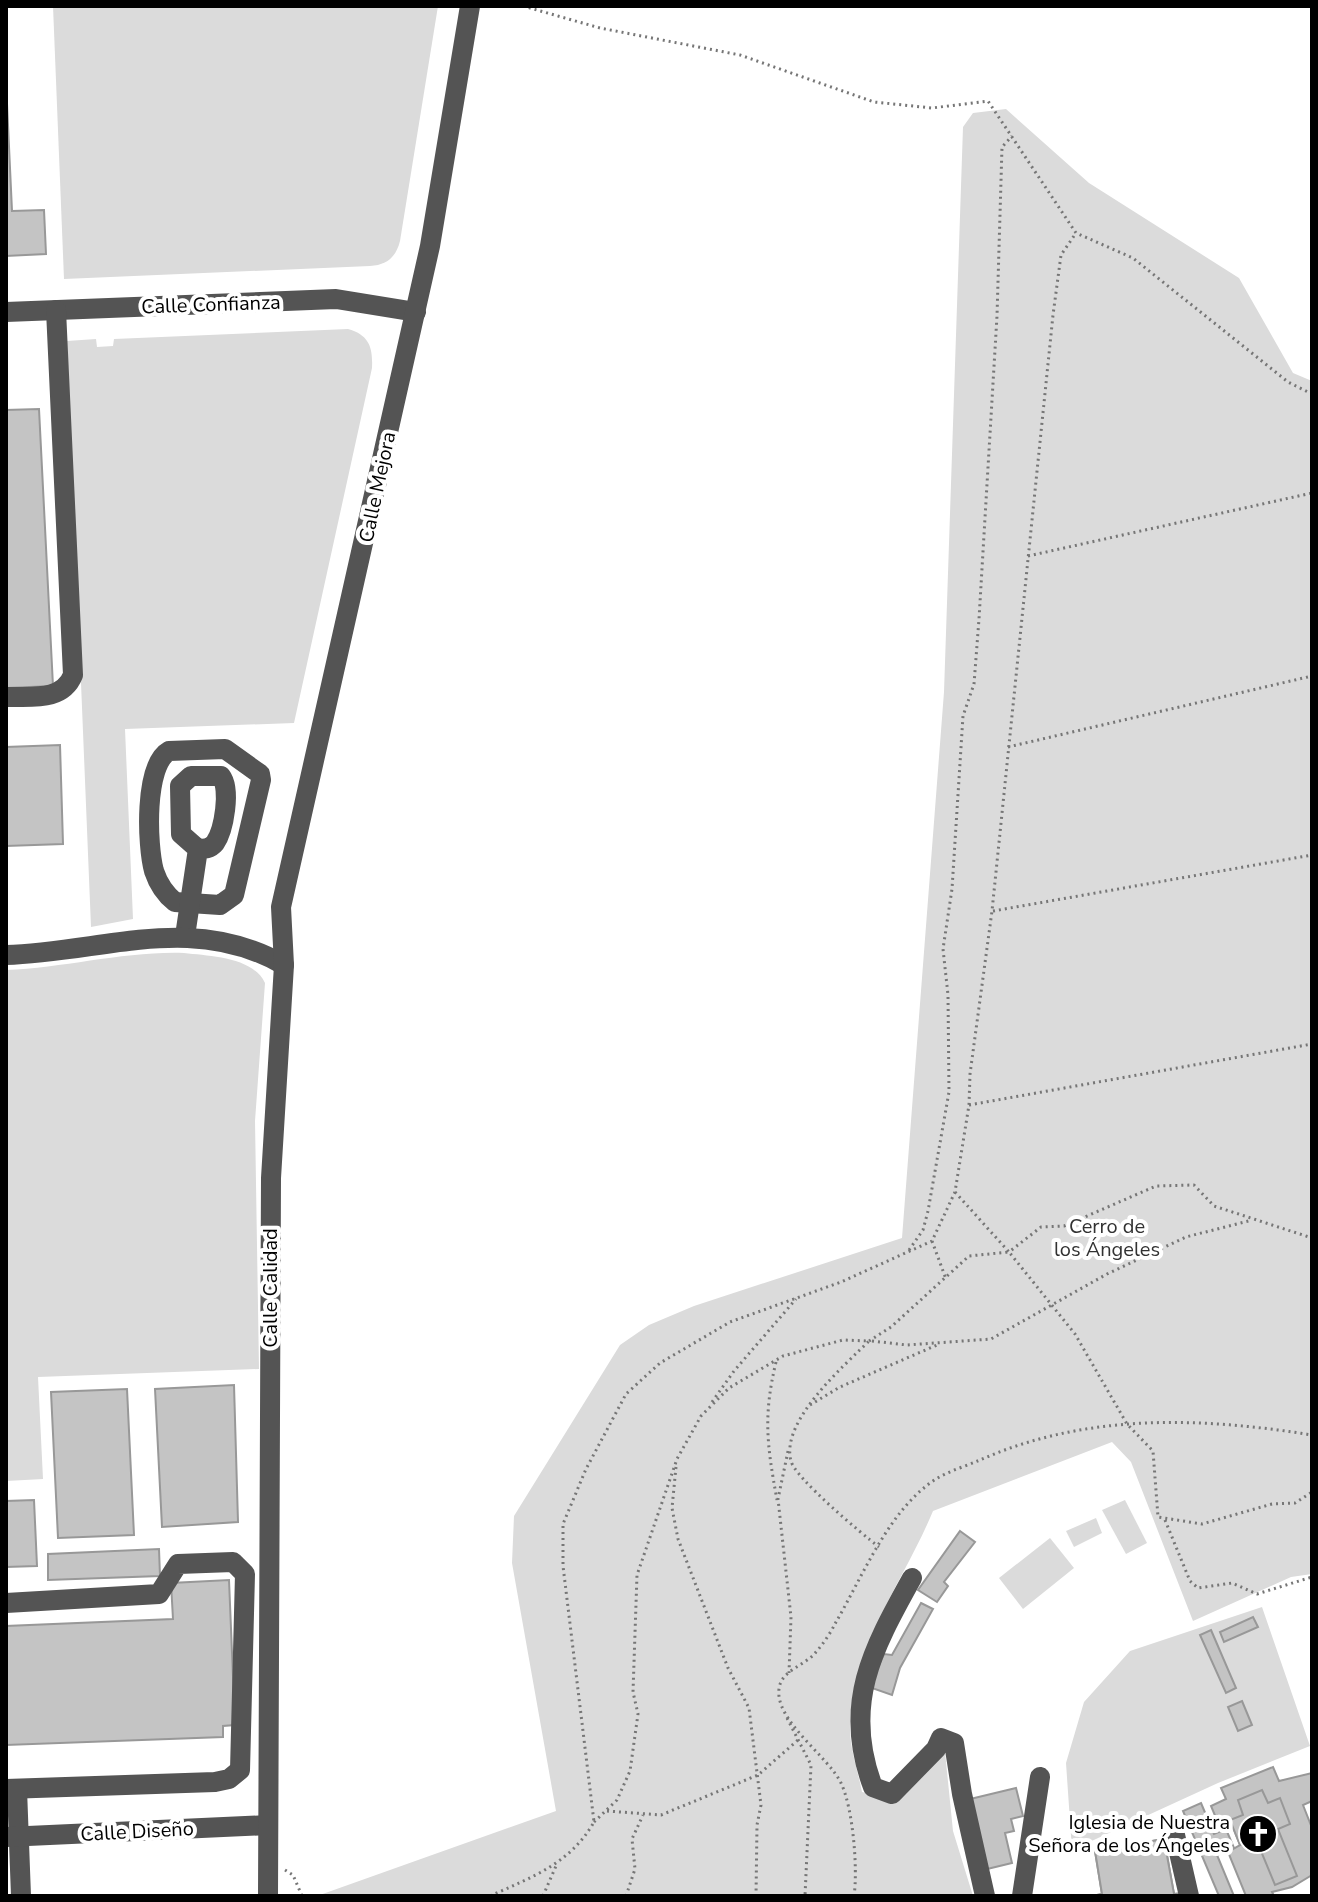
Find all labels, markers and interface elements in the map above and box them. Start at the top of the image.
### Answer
street label: Calle Confianza [141,289,281,320]
street label: Calle Mejora [353,429,402,545]
park label: Cerro de los Ángeles [1054,1213,1160,1263]
street label: Calle Calidad [257,1228,284,1348]
place label: Iglesia de Nuestra Señora de los Ángeles [1028,1809,1230,1859]
church icon: Iglesia de Nuestra Señora de los Ángeles [1237,1813,1279,1855]
street label: Calle Diseño [80,1815,194,1848]

